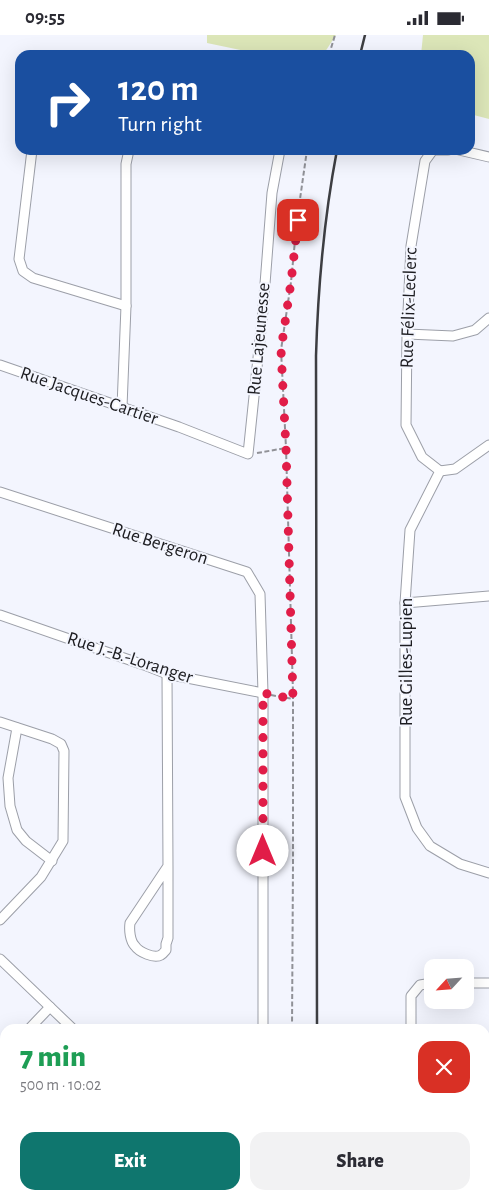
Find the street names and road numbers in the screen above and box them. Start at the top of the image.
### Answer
street label: Rue Félix-Leclerc [397,247,421,369]
street label: Rue Lajeunesse [245,282,273,396]
street label: Rue Jacques-Cartier [18,364,160,428]
street label: Rue Bergeron [110,520,210,568]
street label: Rue Gilles-Lupien [397,598,416,726]
street label: Rue J.-B.-Loranger [65,629,195,687]

